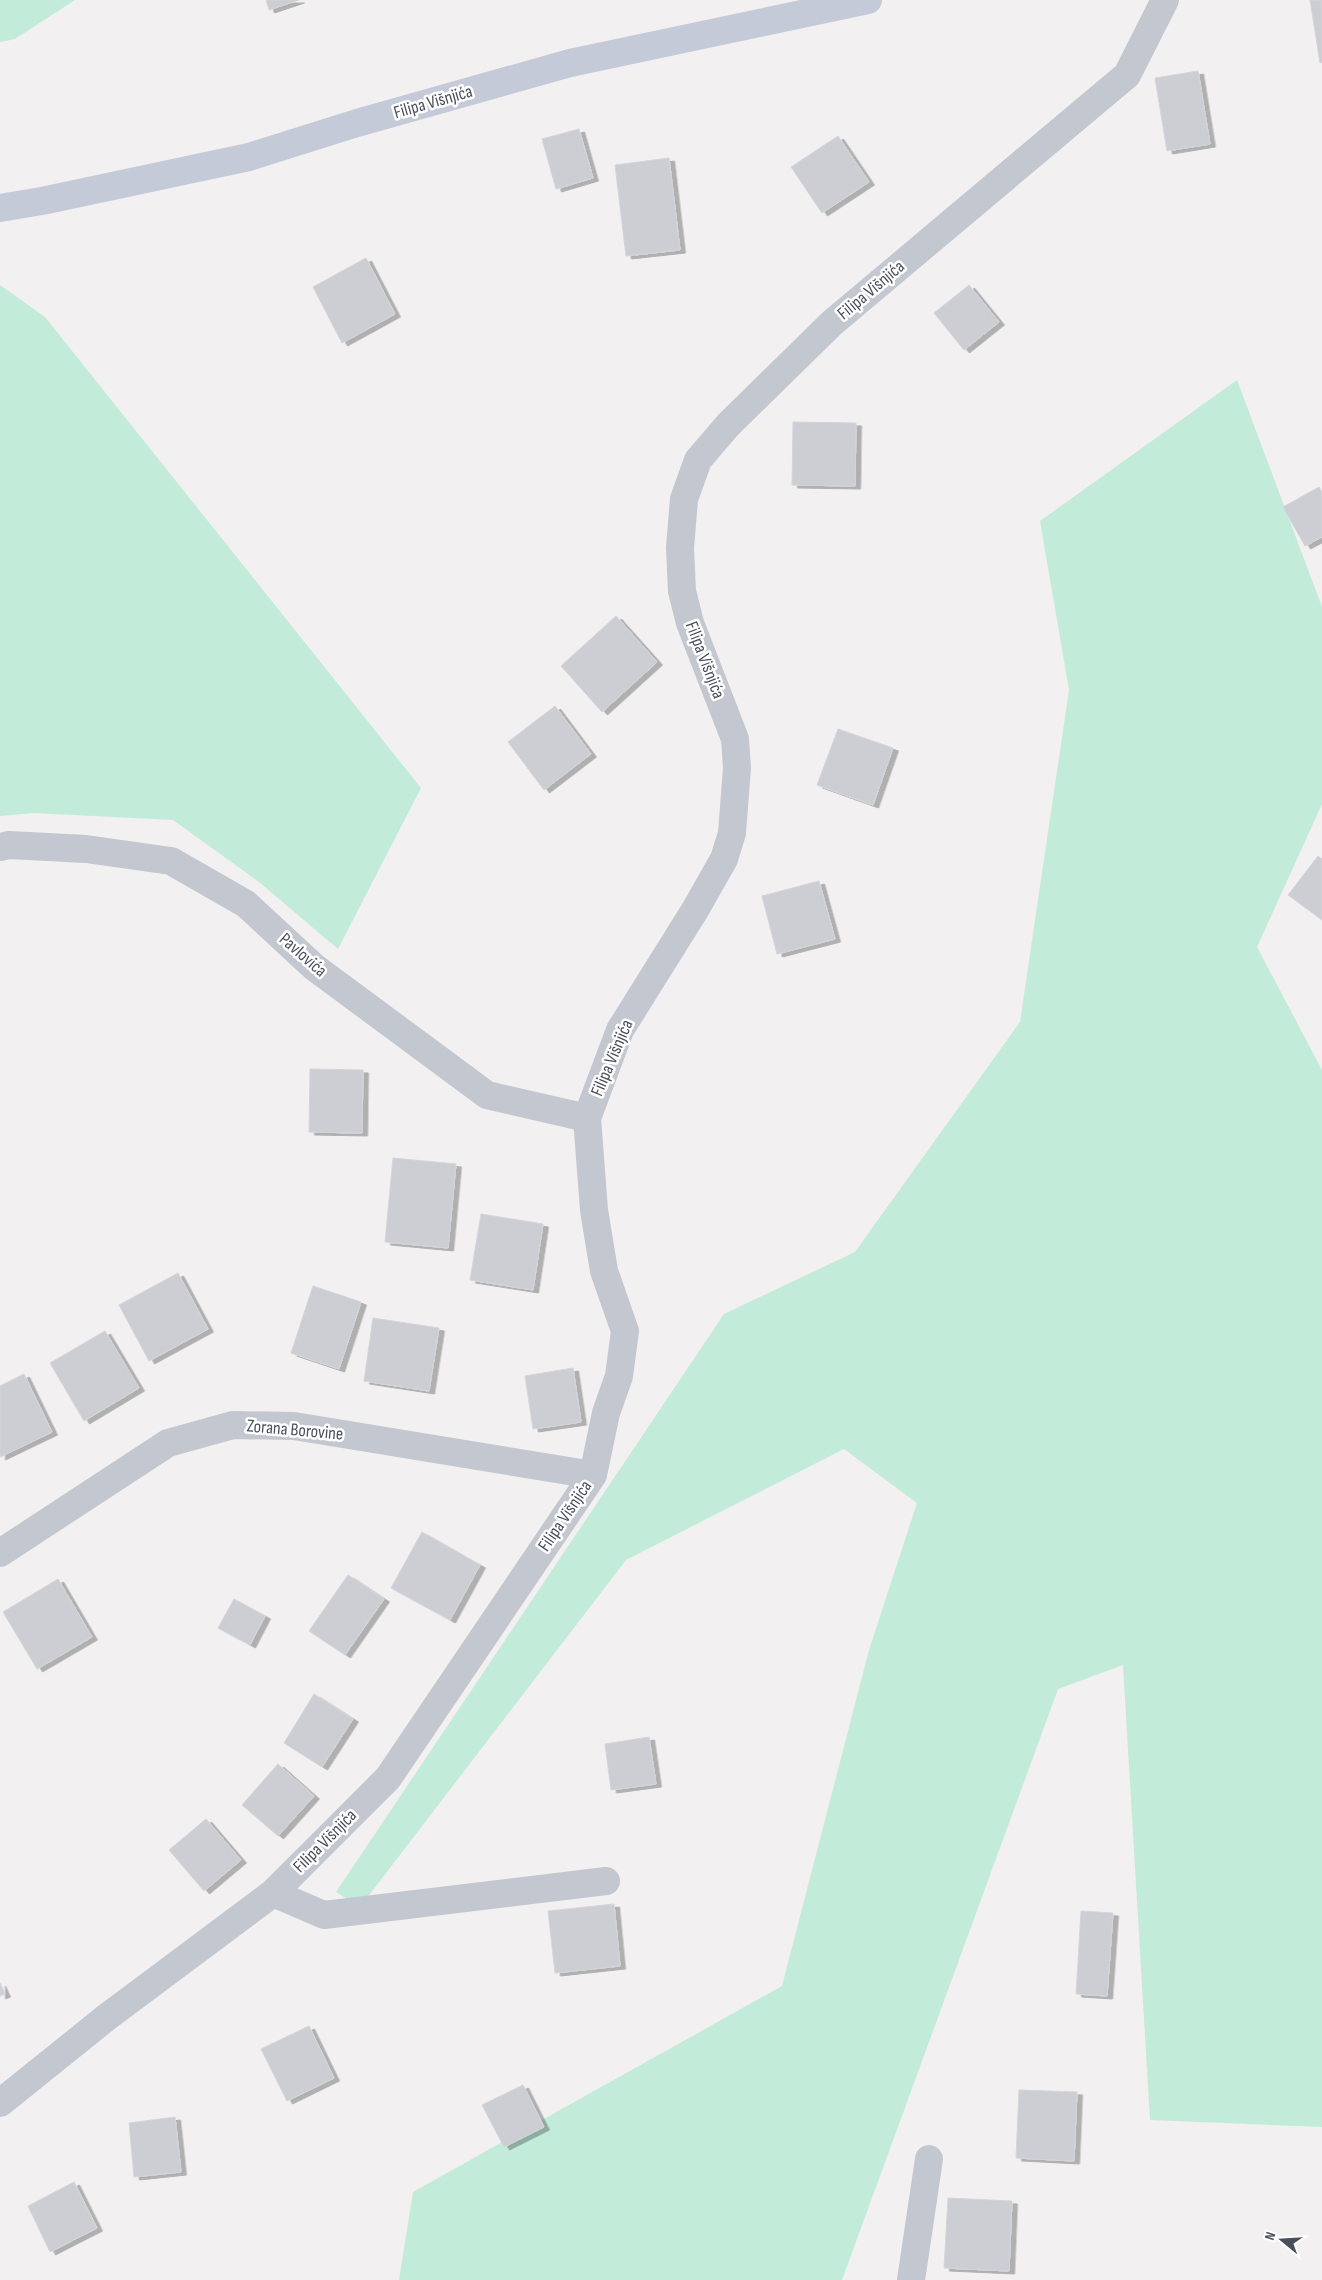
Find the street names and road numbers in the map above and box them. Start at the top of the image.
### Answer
street label: Filipa Višnjića [391,81,475,123]
street label: Filipa Višnjića [833,256,909,324]
street label: Filipa Višnjića [681,619,729,702]
street label: Pavlovića [275,929,331,981]
street label: Filipa Višnjića [587,1017,637,1099]
street label: Zorana Borovine [246,1415,344,1445]
street label: Filipa Višnjića [534,1477,596,1555]
street label: Filipa Višnjića [289,1805,361,1877]

